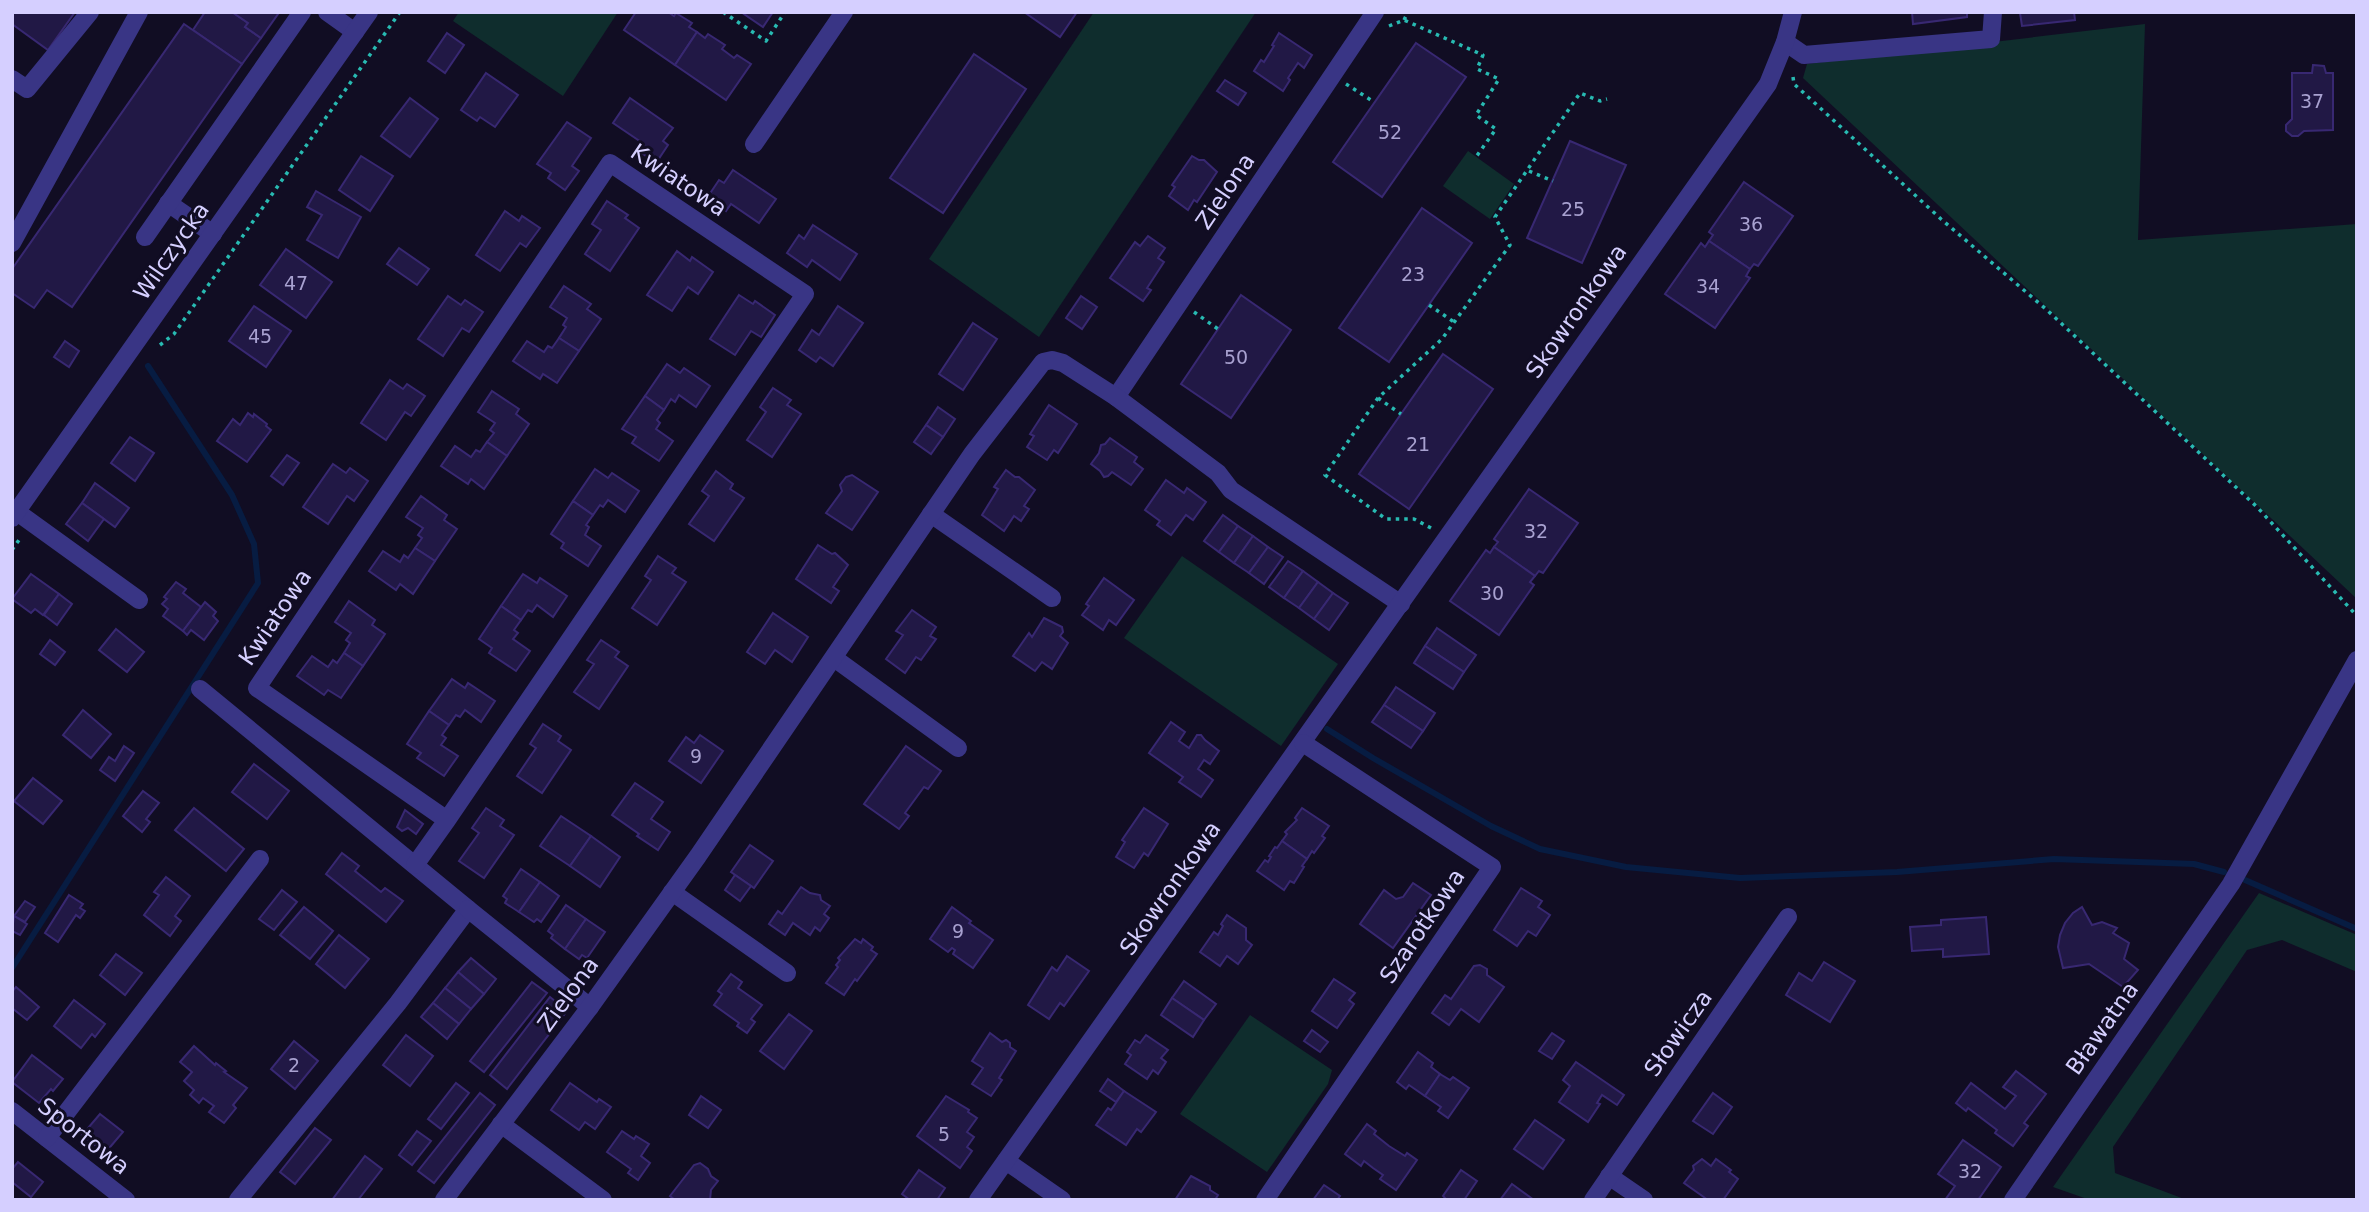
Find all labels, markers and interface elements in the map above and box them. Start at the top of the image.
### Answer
house number: 37 [2300,90,2324,112]
house number: 52 [1378,121,1402,143]
street label: Kwiatowa [626,138,732,222]
street label: Zielona [1190,148,1260,234]
street label: Wilczycka [128,197,214,305]
house number: 25 [1561,198,1585,220]
house number: 36 [1739,213,1763,235]
street label: Skowronkowa [1520,239,1632,383]
house number: 23 [1401,263,1425,285]
house number: 47 [284,272,308,294]
house number: 34 [1696,275,1720,297]
house number: 45 [248,325,272,347]
house number: 50 [1224,346,1248,368]
house number: 21 [1406,433,1430,455]
house number: 32 [1524,520,1548,542]
street label: Kwiatowa [233,564,317,670]
house number: 30 [1480,582,1504,604]
house number: 9 [690,745,702,767]
street label: Skowronkowa [1114,816,1226,960]
street label: Szarotkowa [1374,864,1470,988]
house number: 9 [952,920,964,942]
street label: Zielona [532,952,604,1036]
street label: Bławatna [2061,977,2143,1079]
street label: Słowicza [1639,985,1717,1081]
house number: 2 [288,1054,300,1076]
street label: Sportowa [33,1092,135,1180]
house number: 5 [938,1123,950,1145]
house number: 32 [1958,1160,1982,1182]

